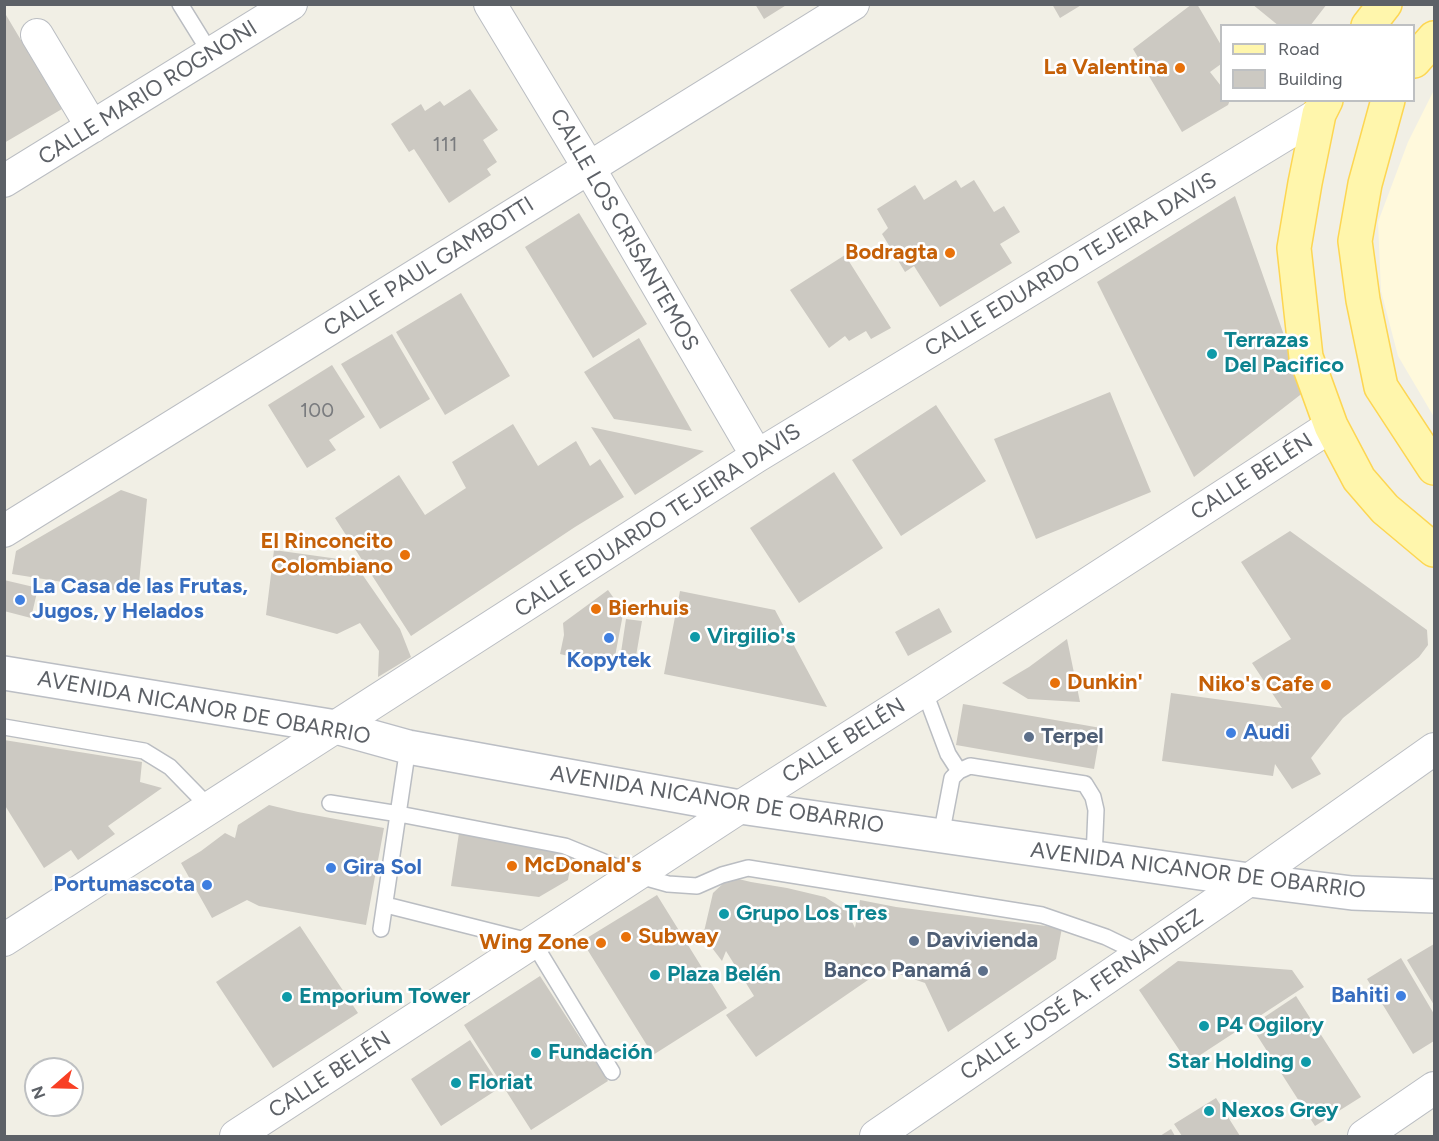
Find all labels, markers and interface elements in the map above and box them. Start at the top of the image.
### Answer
street label: CALLE MARIO ROGNONI [34,15,262,171]
legend [1220,24,1415,102]
text: Road [1278,38,1319,60]
place label: La Valentina [1044,55,1168,81]
marker: La Valentina [1173,61,1187,75]
text: Building [1278,68,1343,90]
street label: CALLE LOS CRISANTEMOS [544,105,704,355]
house number: 111 [433,133,457,157]
street label: CALLE EDUARDO TEJEIRA DAVIS [920,167,1222,363]
street label: CALLE PAUL GAMBOTTI [319,191,539,343]
place label: Bodragta [845,240,938,266]
marker: Bodragta [943,246,957,260]
place label: Terrazas Del Pacifico [1224,328,1344,380]
marker: Terrazas Del Pacifico [1205,347,1219,361]
house number: 100 [300,399,334,423]
street label: CALLE EDUARDO TEJEIRA DAVIS [510,419,806,623]
street label: CALLE BELÉN [1186,428,1318,526]
place label: El Rinconcito Colombiano [260,529,393,580]
marker: El Rinconcito Colombiano [398,548,412,562]
place label: La Casa de las Frutas, Jugos, y Helados [32,574,248,626]
marker: La Casa de las Frutas, Jugos, y Helados [13,593,27,607]
place label: Bierhuis [608,596,689,622]
marker: Bierhuis [589,602,603,616]
place label: Virgilio's [707,624,796,650]
marker: Virgilio's [688,630,702,644]
marker: Kopytek [602,631,616,645]
place label: Kopytek [567,648,651,674]
street label: AVENIDA NICANOR DE OBARRIO [36,666,372,750]
place label: Dunkin' [1067,670,1143,696]
place label: Niko's Cafe [1198,672,1314,698]
marker: Dunkin' [1048,676,1062,690]
marker: Niko's Cafe [1319,678,1333,692]
street label: CALLE BELÉN [778,693,910,789]
place label: Audi [1243,720,1290,746]
place label: Terpel [1041,724,1104,750]
marker: Audi [1224,726,1238,740]
marker: Terpel [1022,730,1036,744]
street label: AVENIDA NICANOR DE OBARRIO [548,761,886,839]
street label: AVENIDA NICANOR DE OBARRIO [1029,837,1367,905]
place label: McDonald's [524,853,641,879]
place label: Gira Sol [343,855,422,881]
marker: McDonald's [505,859,519,873]
marker: Gira Sol [324,861,338,875]
place label: Portumascota [53,872,195,898]
marker: Portumascota [200,878,214,892]
place label: Grupo Los Tres [736,901,887,927]
street label: CALLE JOSÉ A. FERNÁNDEZ [956,904,1208,1086]
marker: Grupo Los Tres [717,907,731,921]
place label: Subway [638,924,719,950]
place label: Davivienda [926,928,1038,954]
place label: Wing Zone [479,930,589,956]
marker: Subway [619,930,633,944]
marker: Davivienda [907,934,921,948]
marker: Wing Zone [594,936,608,950]
place label: Banco Panamá [823,958,971,984]
place label: Plaza Belén [667,962,781,988]
marker: Banco Panamá [976,964,990,978]
marker: Plaza Belén [648,968,662,982]
place label: Bahiti [1331,983,1389,1009]
place label: Emporium Tower [299,984,470,1010]
marker: Bahiti [1394,989,1408,1003]
marker: Emporium Tower [280,990,294,1004]
place label: P4 Ogilory [1216,1013,1324,1039]
marker: P4 Ogilory [1197,1019,1211,1033]
street label: CALLE BELÉN [264,1026,396,1124]
place label: Fundación [548,1040,653,1066]
marker: Fundación [529,1046,543,1060]
place label: Star Holding [1167,1049,1294,1075]
marker: Star Holding [1299,1055,1313,1069]
north arrow [24,1057,84,1117]
place label: Floriat [468,1070,533,1096]
marker: Floriat [449,1076,463,1090]
text: N [27,1084,50,1102]
place label: Nexos Grey [1221,1098,1339,1124]
marker: Nexos Grey [1202,1104,1216,1118]

